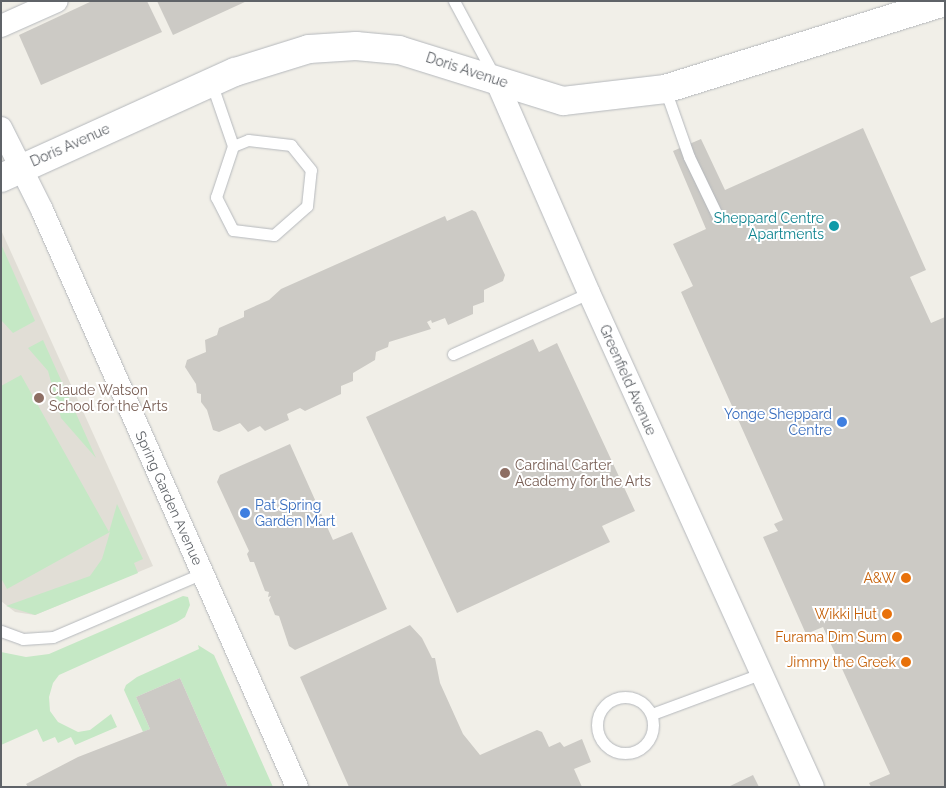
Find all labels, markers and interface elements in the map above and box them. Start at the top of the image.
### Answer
street label: Doris Avenue [424,49,510,91]
street label: Doris Avenue [27,120,113,170]
place label: Sheppard Centre Apartments [714,210,824,242]
marker: Sheppard Centre Apartments [828,220,840,232]
street label: Greenfield Avenue [596,322,660,438]
place label: Claude Watson School for the Arts [49,382,169,414]
marker: Claude Watson School for the Arts [33,392,45,404]
place label: Yonge Sheppard Centre [724,406,832,438]
marker: Yonge Sheppard Centre [836,416,848,428]
street label: Spring Garden Avenue [132,428,206,568]
place label: Cardinal Carter Academy for the Arts [515,457,652,490]
marker: Cardinal Carter Academy for the Arts [499,467,511,479]
place label: Pat Spring Garden Mart [255,497,335,530]
marker: Pat Spring Garden Mart [239,507,251,519]
place label: A&W [863,570,896,586]
marker: A&W [900,572,912,584]
place label: Wikki Hut [815,606,877,622]
marker: Wikki Hut [881,608,893,620]
place label: Furama Dim Sum [775,629,887,645]
marker: Furama Dim Sum [891,631,903,643]
place label: Jimmy the Greek [786,654,896,670]
marker: Jimmy the Greek [900,656,912,668]

